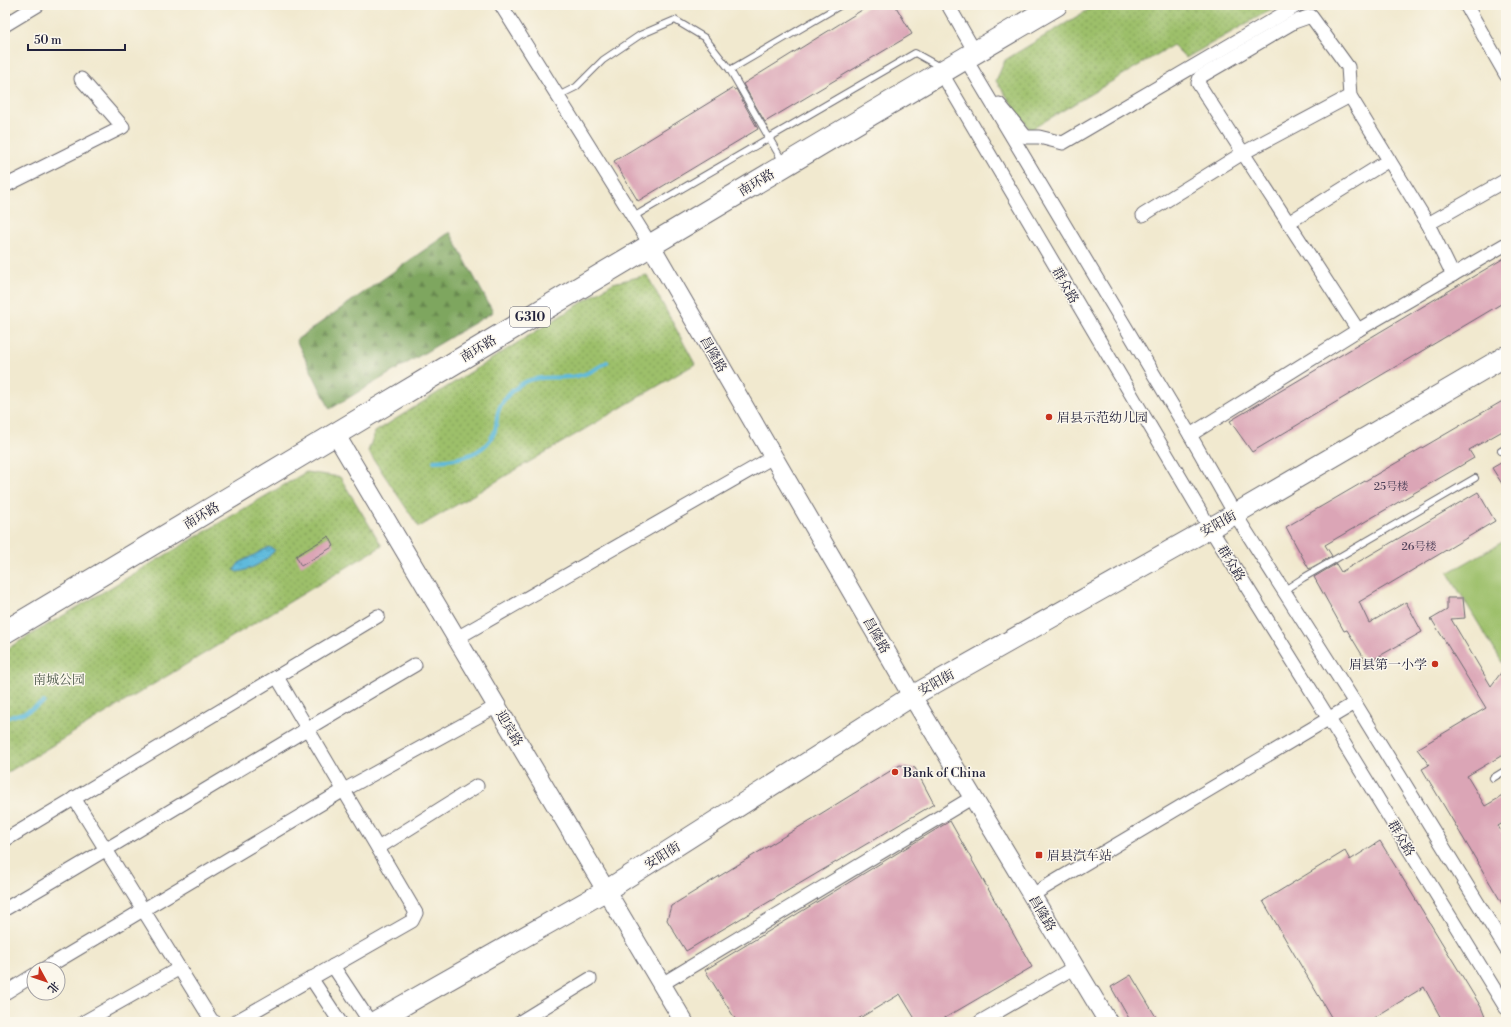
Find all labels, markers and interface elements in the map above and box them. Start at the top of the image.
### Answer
scale bar [28,26,125,52]
text: 50 m [34,33,62,48]
street label: 南环路 [736,166,777,200]
street label: 群众路 [1048,265,1082,306]
road number: G310 [510,307,550,327]
street label: 南环路 [458,332,499,366]
street label: 昌隆路 [696,334,730,375]
place label: 眉县示范幼儿园 [1057,410,1148,426]
marker: 眉县示范幼儿园 [1044,412,1054,422]
house number: 25号楼 [1374,480,1408,494]
street label: 南环路 [181,499,222,533]
street label: 安阳街 [1198,507,1239,540]
house number: 26号楼 [1402,540,1436,554]
street label: 群众路 [1214,543,1248,584]
street label: 昌隆路 [859,615,893,656]
place label: 眉县第一小学 [1349,657,1427,673]
marker: 眉县第一小学 [1430,659,1440,669]
street label: 安阳街 [916,666,957,699]
park label: 南城公园 [33,672,85,688]
street label: 迎宾路 [492,708,526,749]
place label: Bank of China [902,765,986,781]
marker: Bank of China [890,767,900,777]
street label: 群众路 [1384,818,1418,859]
street label: 安阳街 [642,839,683,873]
place label: 眉县汽车站 [1047,848,1112,864]
marker: 眉县汽车站 [1034,850,1044,860]
street label: 昌隆路 [1025,893,1059,934]
north arrow [26,961,66,1001]
text: 北 [44,978,62,995]

